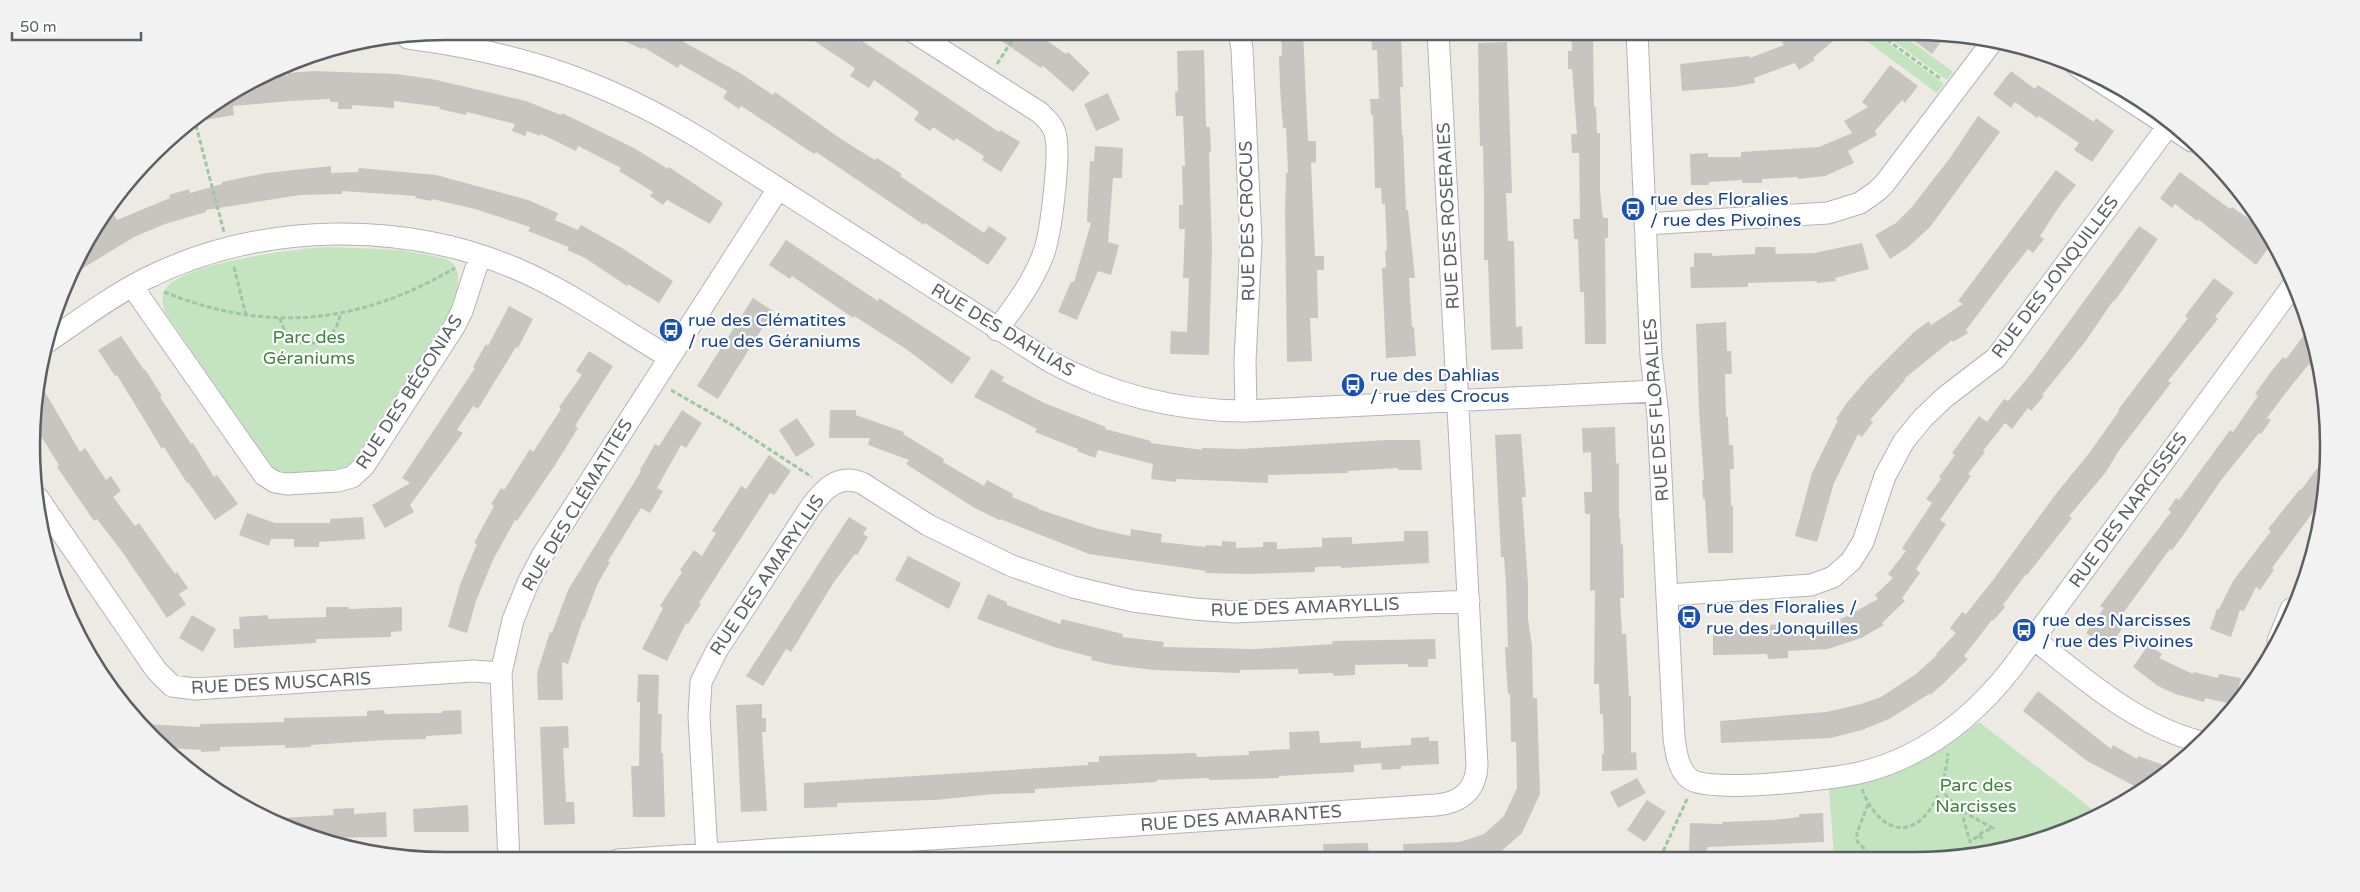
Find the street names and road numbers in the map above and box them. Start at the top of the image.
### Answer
street label: RUE DES ROSERAIES [1432,122,1464,310]
street label: RUE DES CROCUS [1235,141,1259,301]
street label: RUE DES JONQUILLES [1987,191,2123,363]
street label: RUE DES DAHLIAS [927,278,1079,382]
street label: RUE DES BÉGONIAS [351,311,467,473]
street label: RUE DES FLORALIES [1639,318,1673,502]
street label: RUE DES CLÉMATITES [517,415,637,595]
street label: RUE DES NARCISSES [2064,428,2192,592]
street label: RUE DES AMARYLLIS [705,491,829,659]
street label: RUE DES AMARYLLIS [1210,593,1400,621]
street label: RUE DES MUSCARIS [190,667,372,699]
street label: RUE DES AMARANTES [1140,800,1342,836]

